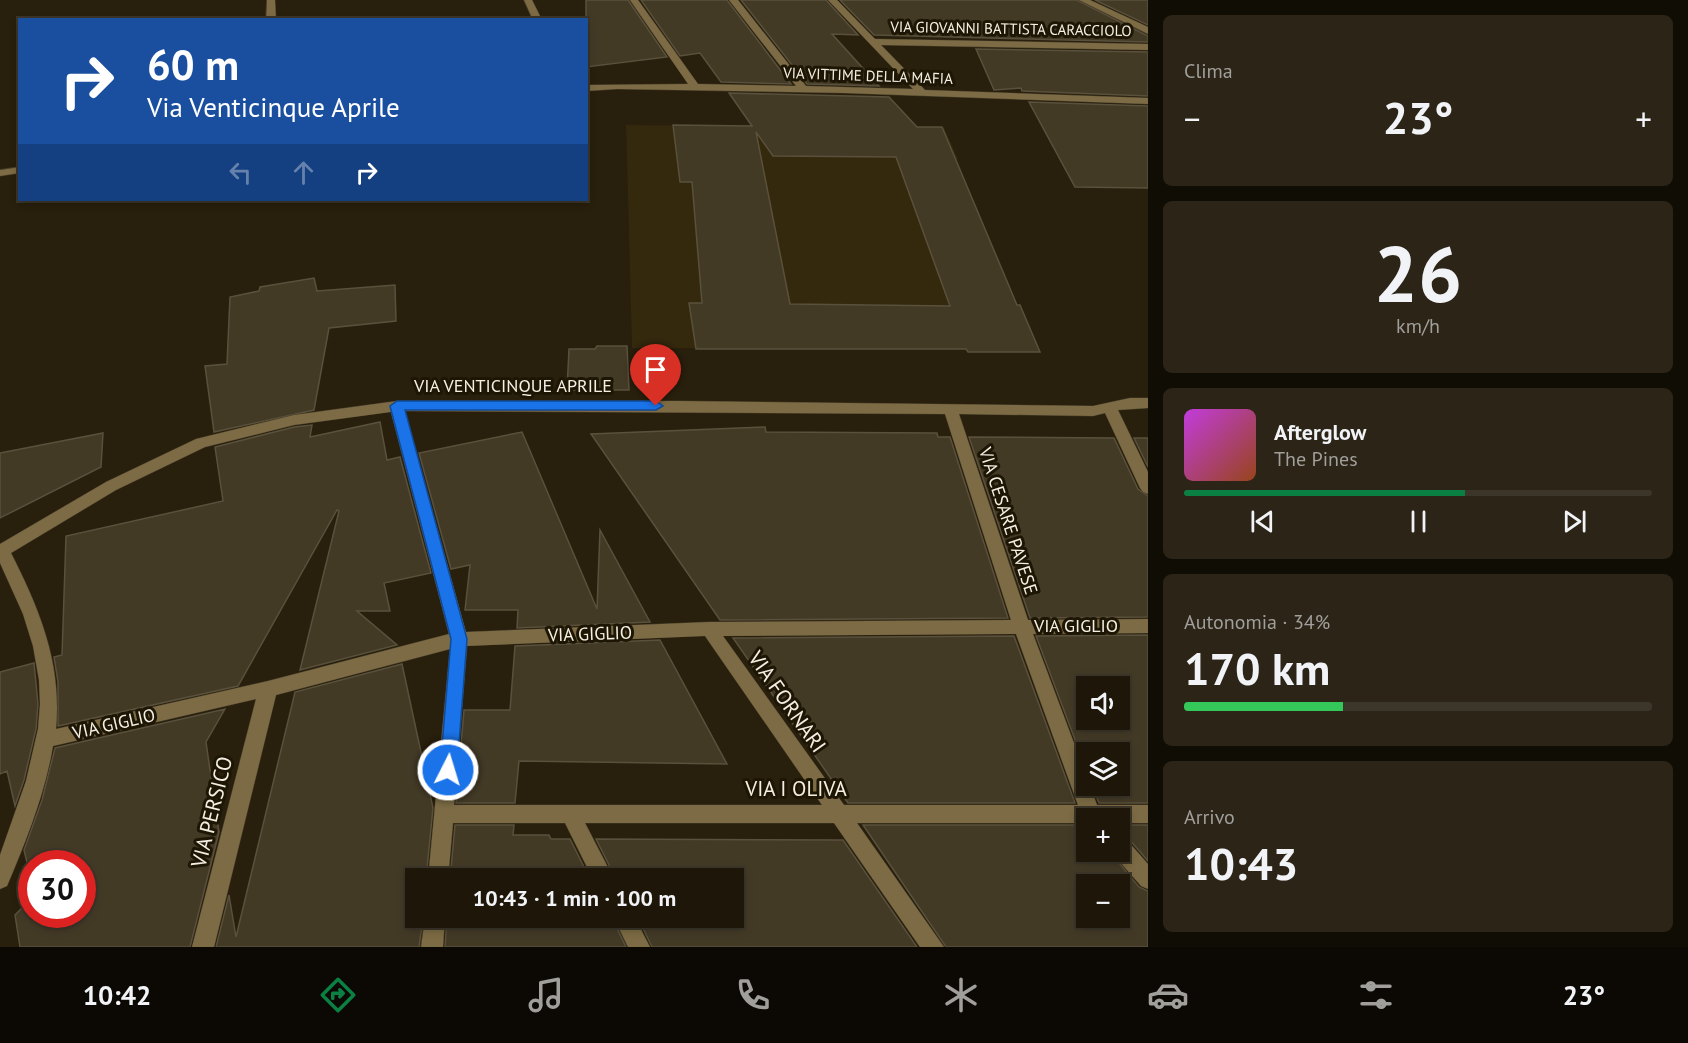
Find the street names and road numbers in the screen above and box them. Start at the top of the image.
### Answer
street label: VIA GIOVANNI BATTISTA CARACCIOLO [889,17,1132,40]
street label: VIA VITTIME DELLA MAFIA [782,63,953,88]
street label: VIA VENTICINQUE APRILE [413,374,612,397]
street label: VIA CESARE PAVESE [974,444,1043,597]
street label: VIA GIGLIO [1033,614,1118,637]
street label: VIA GIGLIO [547,621,632,646]
street label: VIA FORNARI [742,645,832,758]
street label: VIA GIGLIO [69,703,157,744]
street label: VIA PERSICO [184,753,238,871]
street label: VIA I OLIVA [744,775,847,802]

